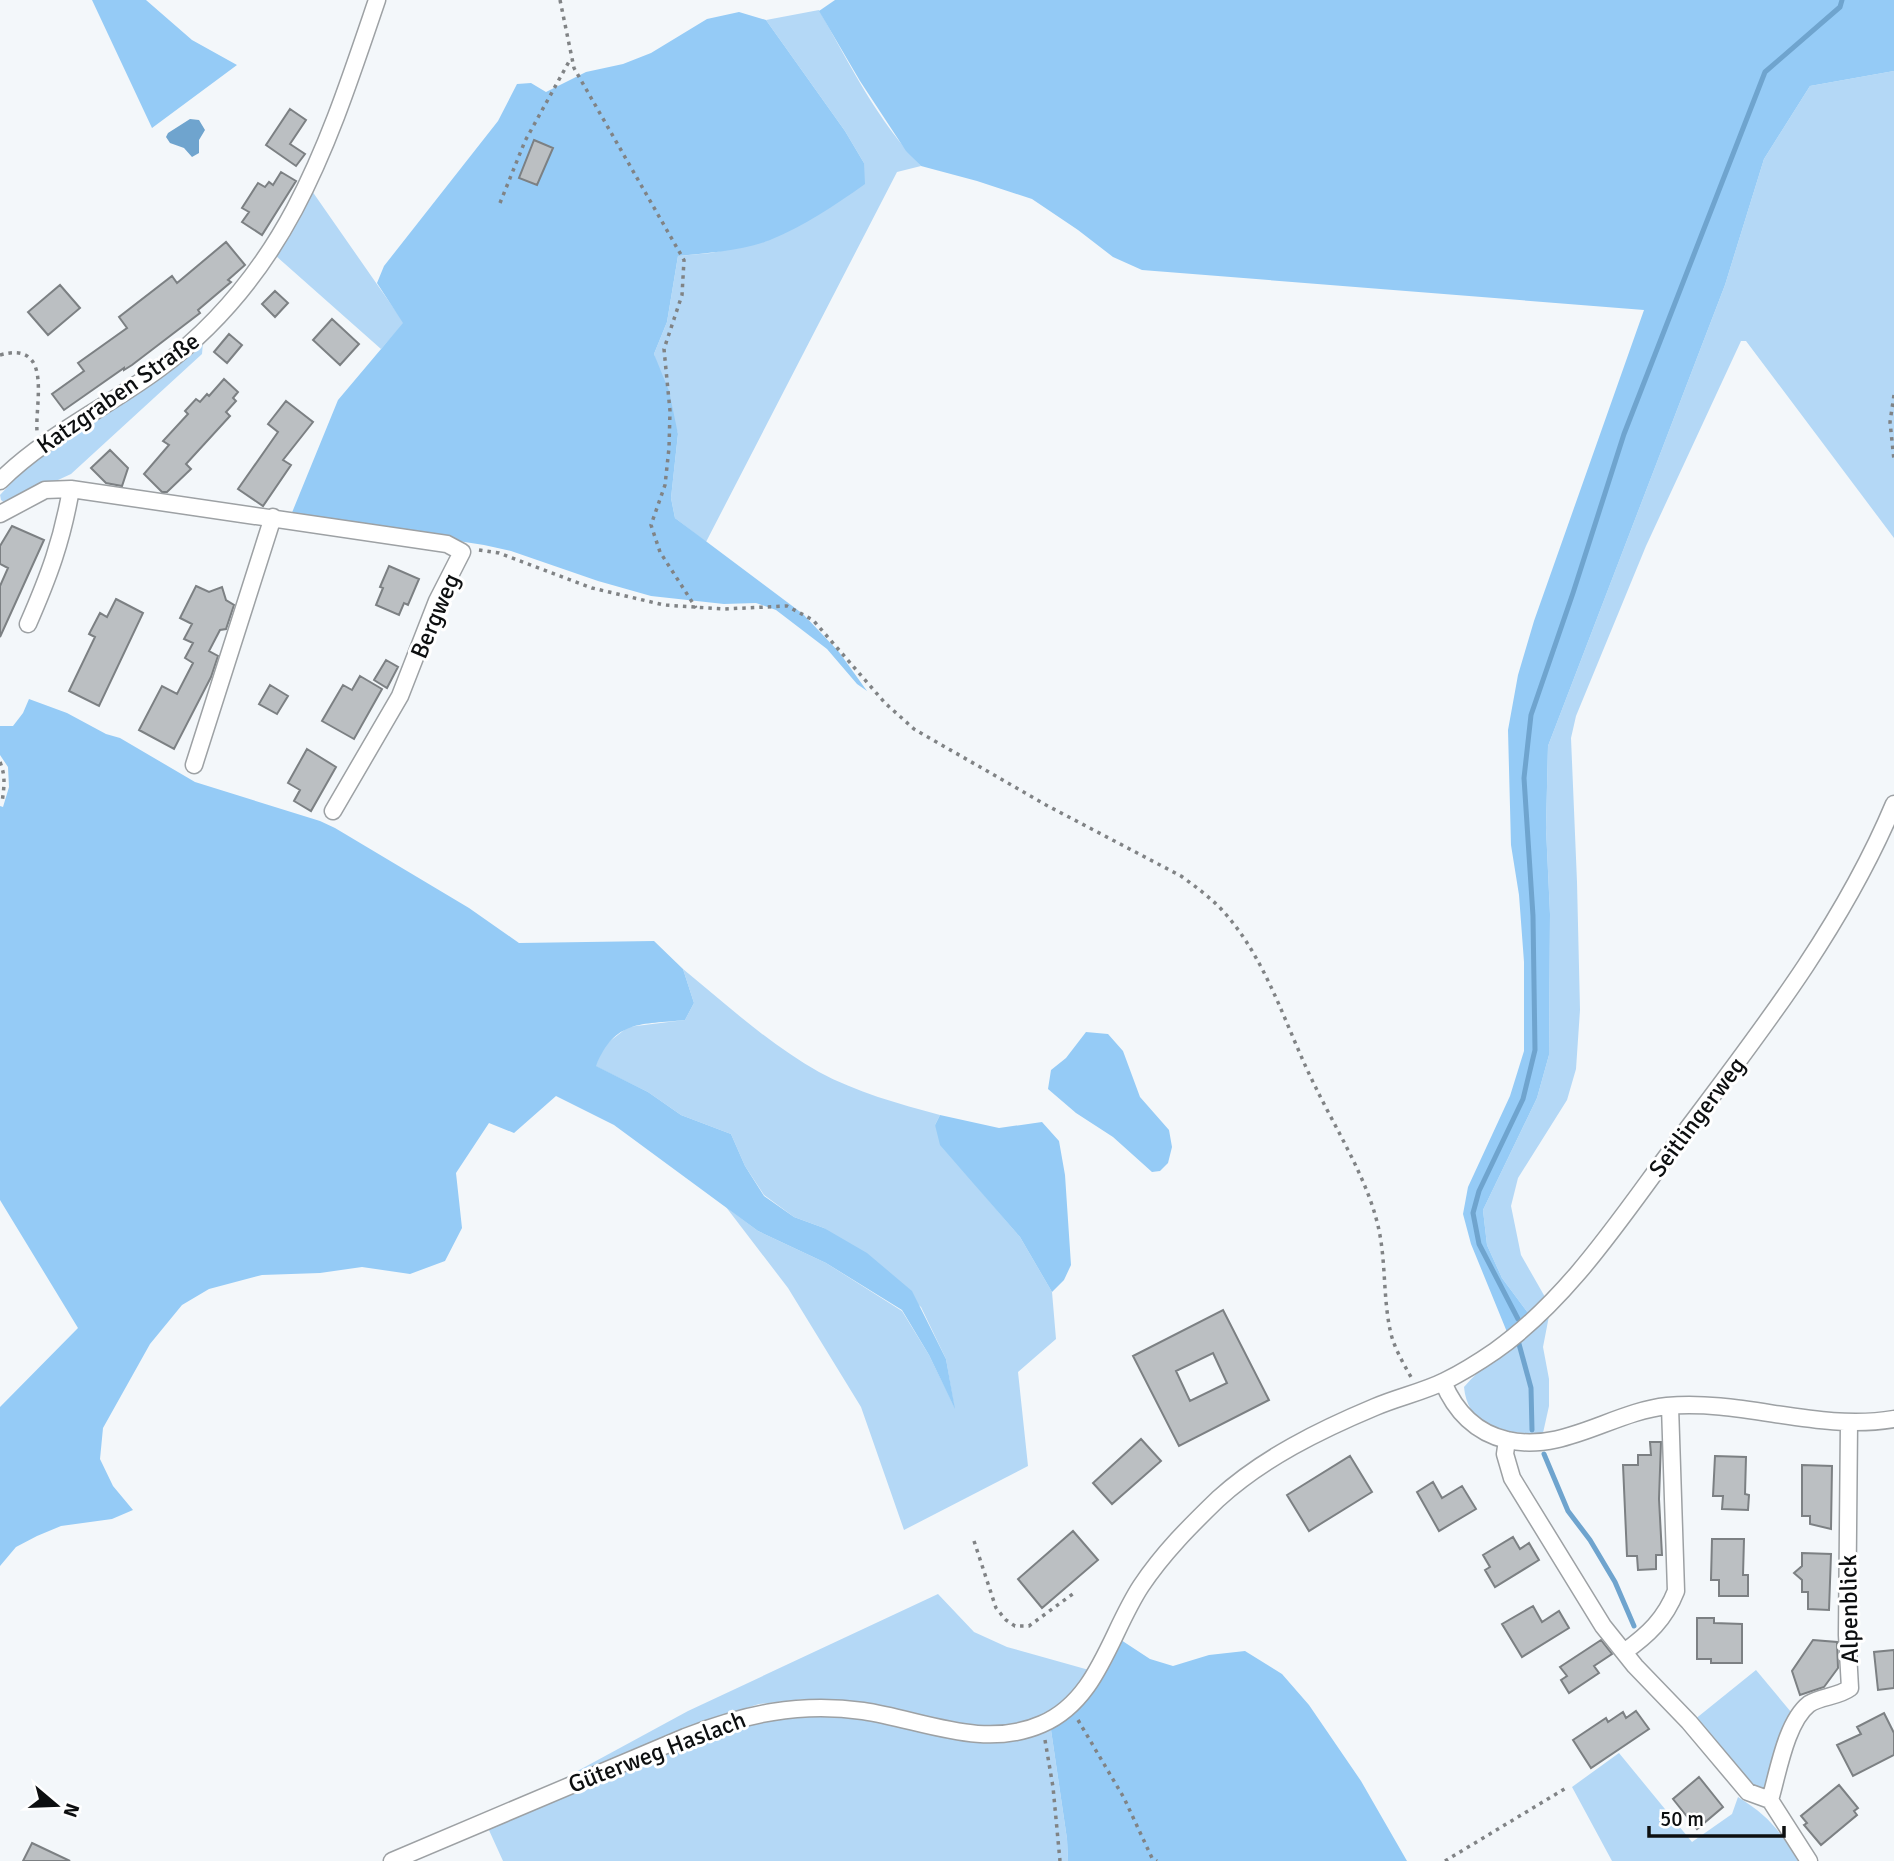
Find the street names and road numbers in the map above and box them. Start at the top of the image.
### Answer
street label: Katzgraben Straße [31,326,205,460]
street label: Bergweg [404,569,466,663]
street label: Seitlingerweg [1642,1051,1752,1183]
street label: Alpenblick [1833,1554,1865,1664]
street label: Güterweg Haslach [564,1704,750,1800]

